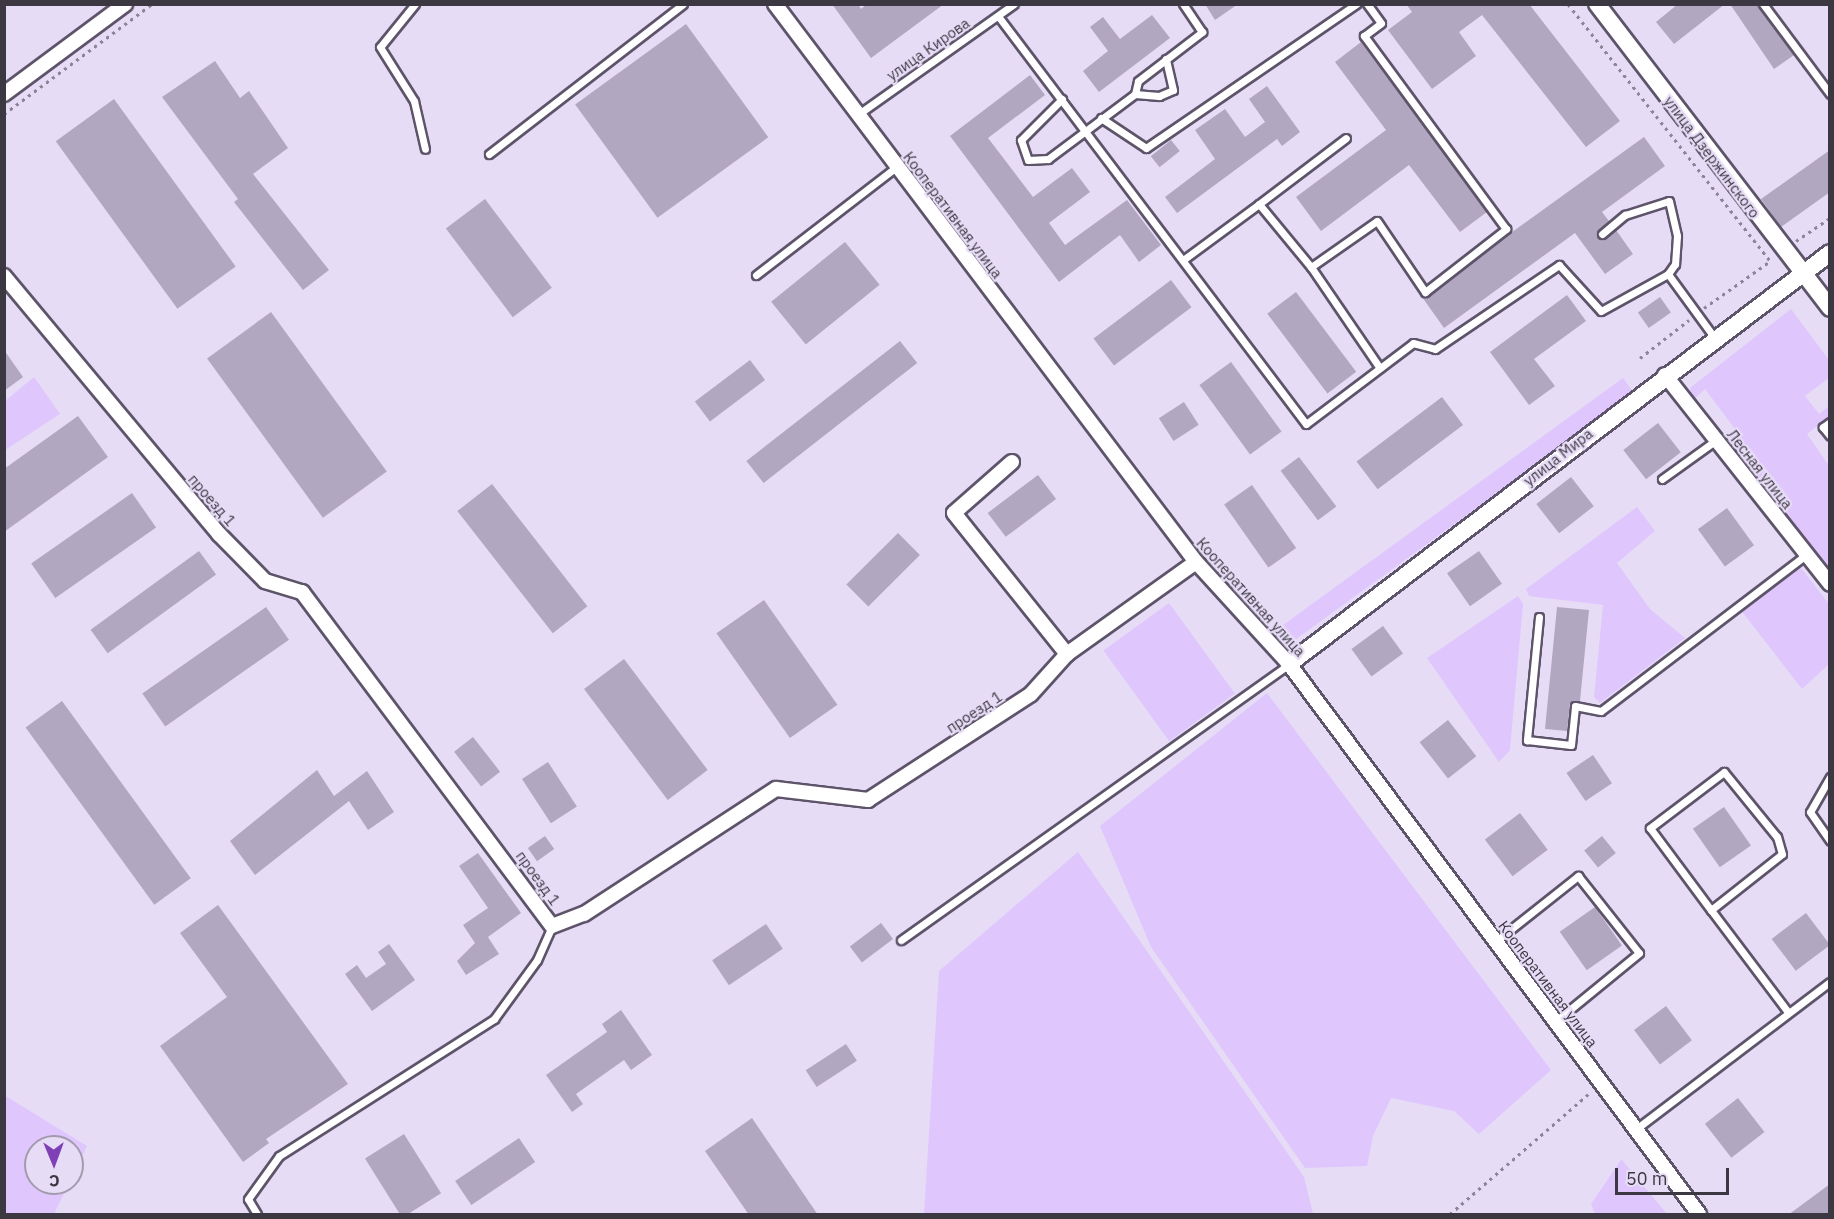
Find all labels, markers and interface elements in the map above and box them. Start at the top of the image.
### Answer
street label: улица Кирова [883,14,973,84]
street label: улица Дзержинского [1660,92,1764,222]
street label: Кооперативная улица [900,148,1006,282]
street label: улица Мира [1520,424,1596,490]
street label: Лесная улица [1723,426,1797,512]
street label: проезд 1 [185,470,239,530]
street label: Кооперативная улица [1193,534,1309,660]
street label: проезд 1 [943,687,1005,737]
street label: проезд 1 [512,847,564,909]
street label: Кооперативная улица [1495,917,1601,1051]
north arrow [24,1135,84,1195]
scale bar [1618,1156,1732,1194]
text: 50 m [1626,1167,1668,1190]
text: С [49,1171,60,1191]

